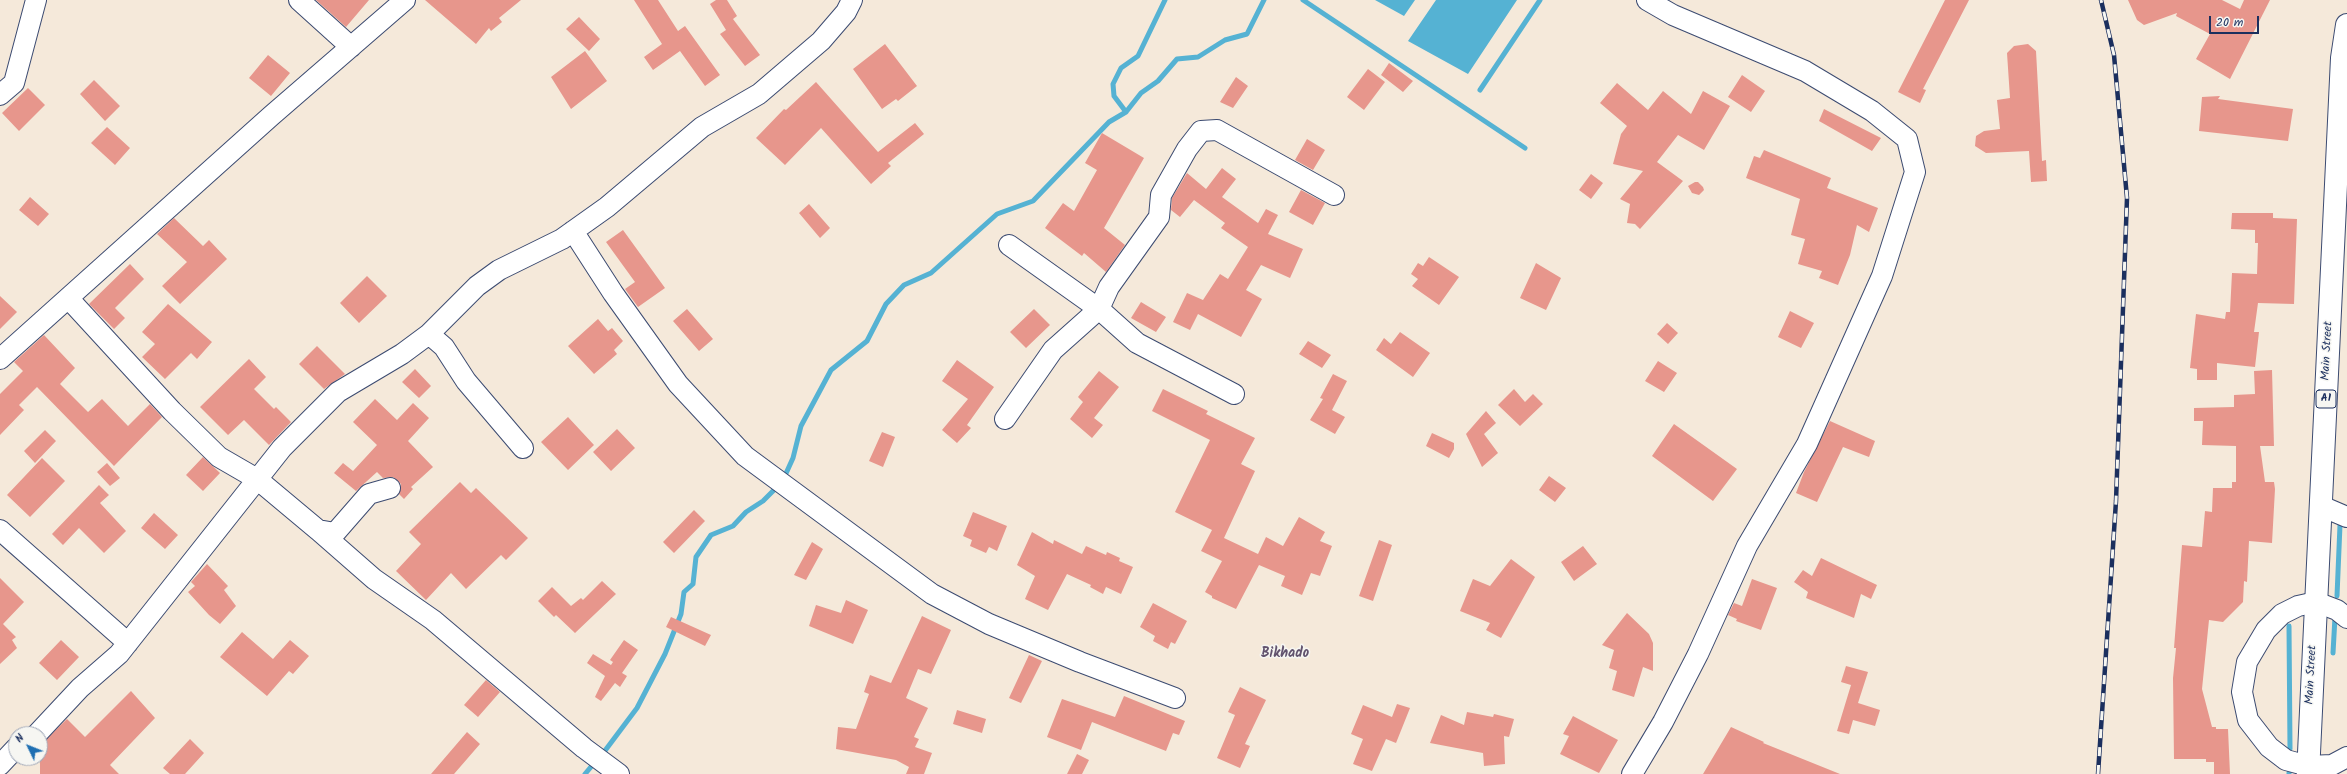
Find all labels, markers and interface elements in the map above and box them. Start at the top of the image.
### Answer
scale bar [2211,8,2261,34]
text: 20 m [2216,13,2243,32]
street label: Main Street [2319,321,2337,381]
road number: A1 [2316,390,2336,408]
street label: Main Street [2303,645,2321,705]
district label: Bikhado [1261,647,1309,663]
north arrow [8,726,48,766]
text: N [11,730,29,747]

